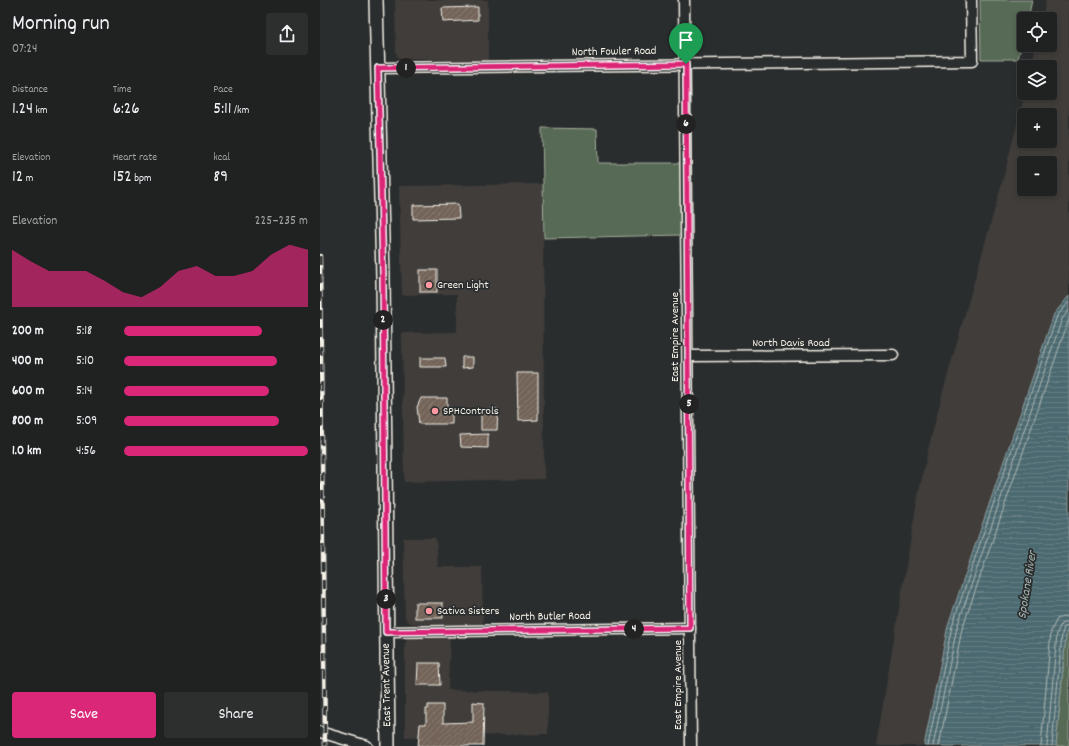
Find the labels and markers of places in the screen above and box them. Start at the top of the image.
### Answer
pin [669,23,703,64]
pin: 1 [396,58,416,78]
pin: 6 [676,114,696,134]
place label: Green Light [437,277,489,294]
marker: Green Light [424,280,434,290]
pin: 2 [373,310,393,330]
pin: 5 [679,394,699,414]
place label: SPHControls [443,403,499,420]
marker: SPHControls [430,406,440,416]
pin: 3 [376,589,396,609]
place label: Sativa Sisters [437,603,500,620]
marker: Sativa Sisters [424,606,434,616]
pin: 4 [624,619,644,639]

